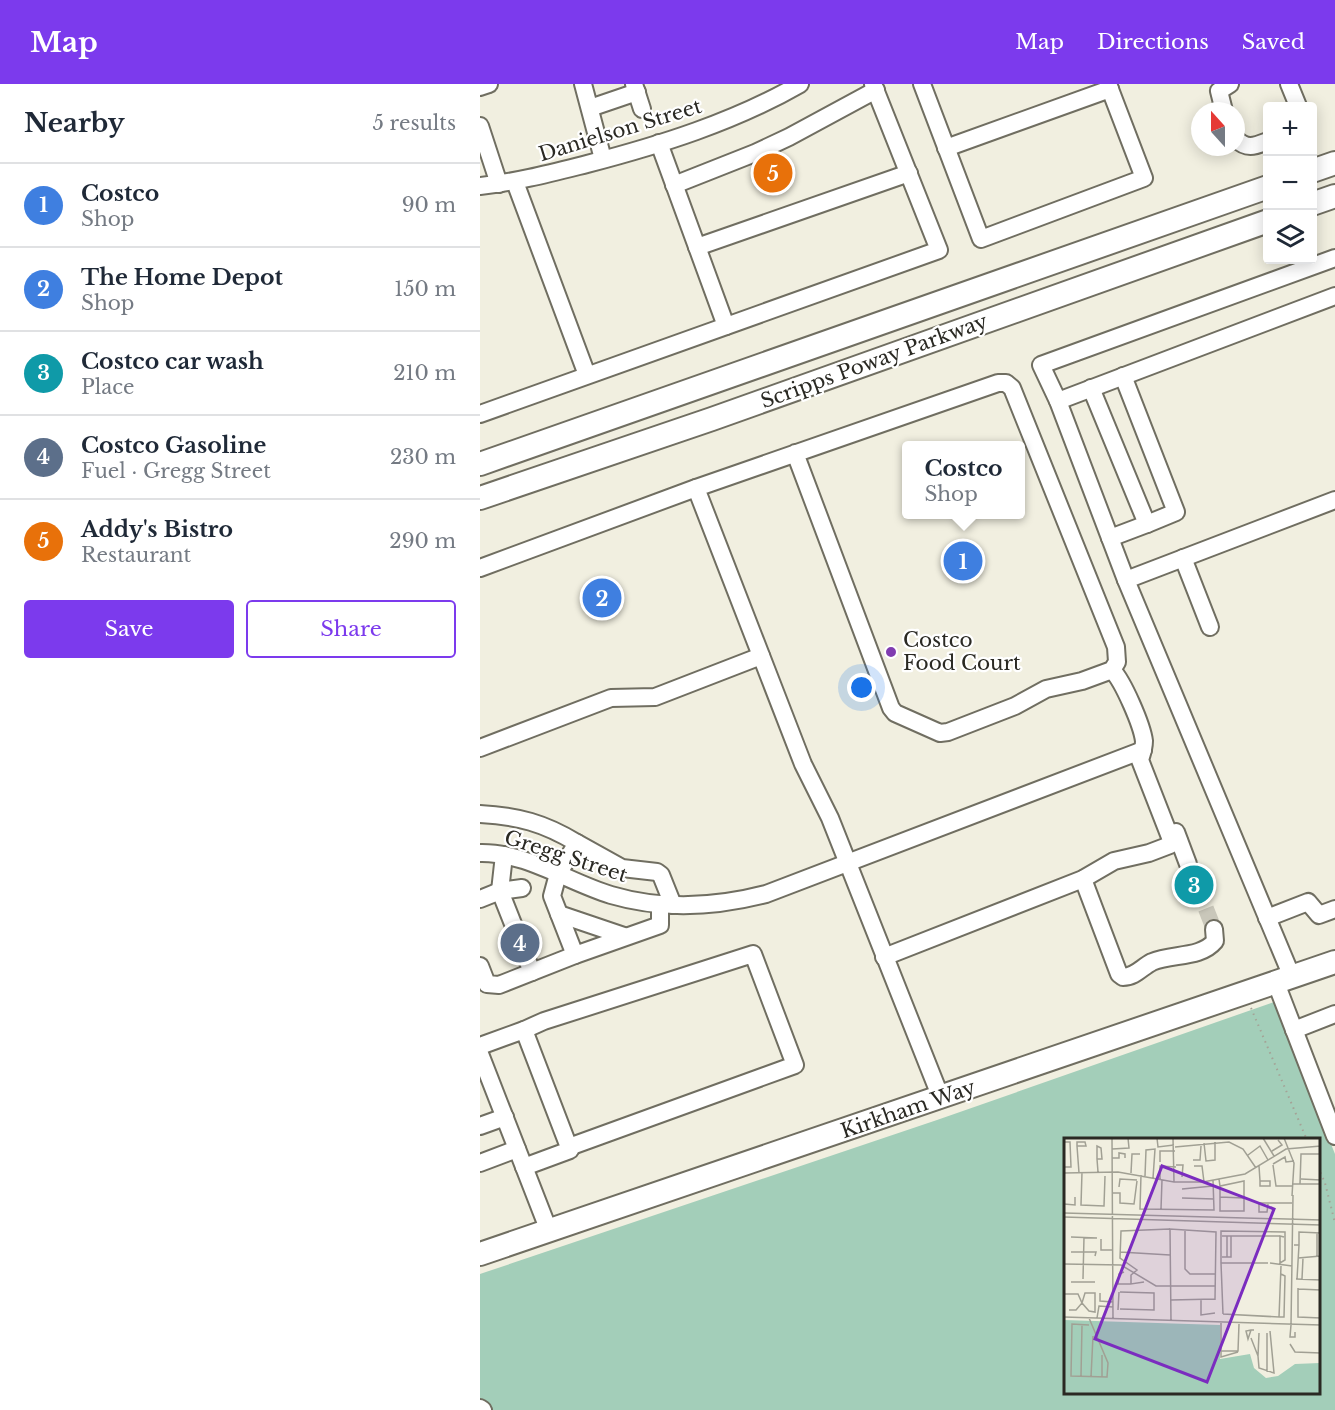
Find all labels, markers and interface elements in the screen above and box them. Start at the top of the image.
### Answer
text: Map [30,25,98,60]
text: Map [1015,29,1064,55]
text: Directions [1097,29,1209,55]
text: Saved [1242,29,1305,55]
street label: Danielson Street [536,94,705,166]
north arrow [1191,102,1245,156]
map controls [1263,102,1317,264]
button: + [1263,102,1317,156]
text: Nearby [24,107,125,139]
text: 5 results [373,111,456,135]
pin: 5 [754,150,792,196]
button: − [1263,156,1317,210]
text: Costco [81,180,159,207]
text: 1 [39,193,48,217]
text: 90 m [402,193,456,217]
text: Shop [81,207,134,231]
button: layers [1263,210,1317,264]
text: The Home Depot [81,264,283,291]
text: 2 [37,277,50,301]
text: 150 m [394,277,456,301]
text: Shop [81,291,134,315]
street label: Scripps Poway Parkway [757,309,991,413]
text: Costco car wash [81,348,264,375]
text: 3 [37,361,50,385]
text: 210 m [393,361,456,385]
text: Place [81,375,135,399]
text: Costco Gasoline [81,432,266,459]
popup [902,441,1025,519]
text: 4 [37,445,50,469]
text: 230 m [390,445,456,469]
text: Costco [924,455,1003,482]
text: Fuel · Gregg Street [81,459,271,483]
text: Shop [924,482,978,506]
text: Addy's Bistro [81,516,233,543]
text: 5 [38,529,49,553]
text: 290 m [389,529,456,553]
pin: 1 [944,538,982,584]
text: Restaurant [81,543,191,567]
pin: 2 [582,576,622,620]
button: Save [24,600,234,658]
button: Share [246,600,456,658]
place label: Costco Food Court [903,628,1021,675]
marker: Costco Food Court [884,645,898,659]
your location [847,673,876,702]
street label: Gregg Street [502,825,631,887]
pin: 3 [1174,862,1214,908]
pin: 4 [500,920,540,966]
street label: Kirkham Way [838,1075,979,1143]
inset map [1064,1138,1320,1395]

